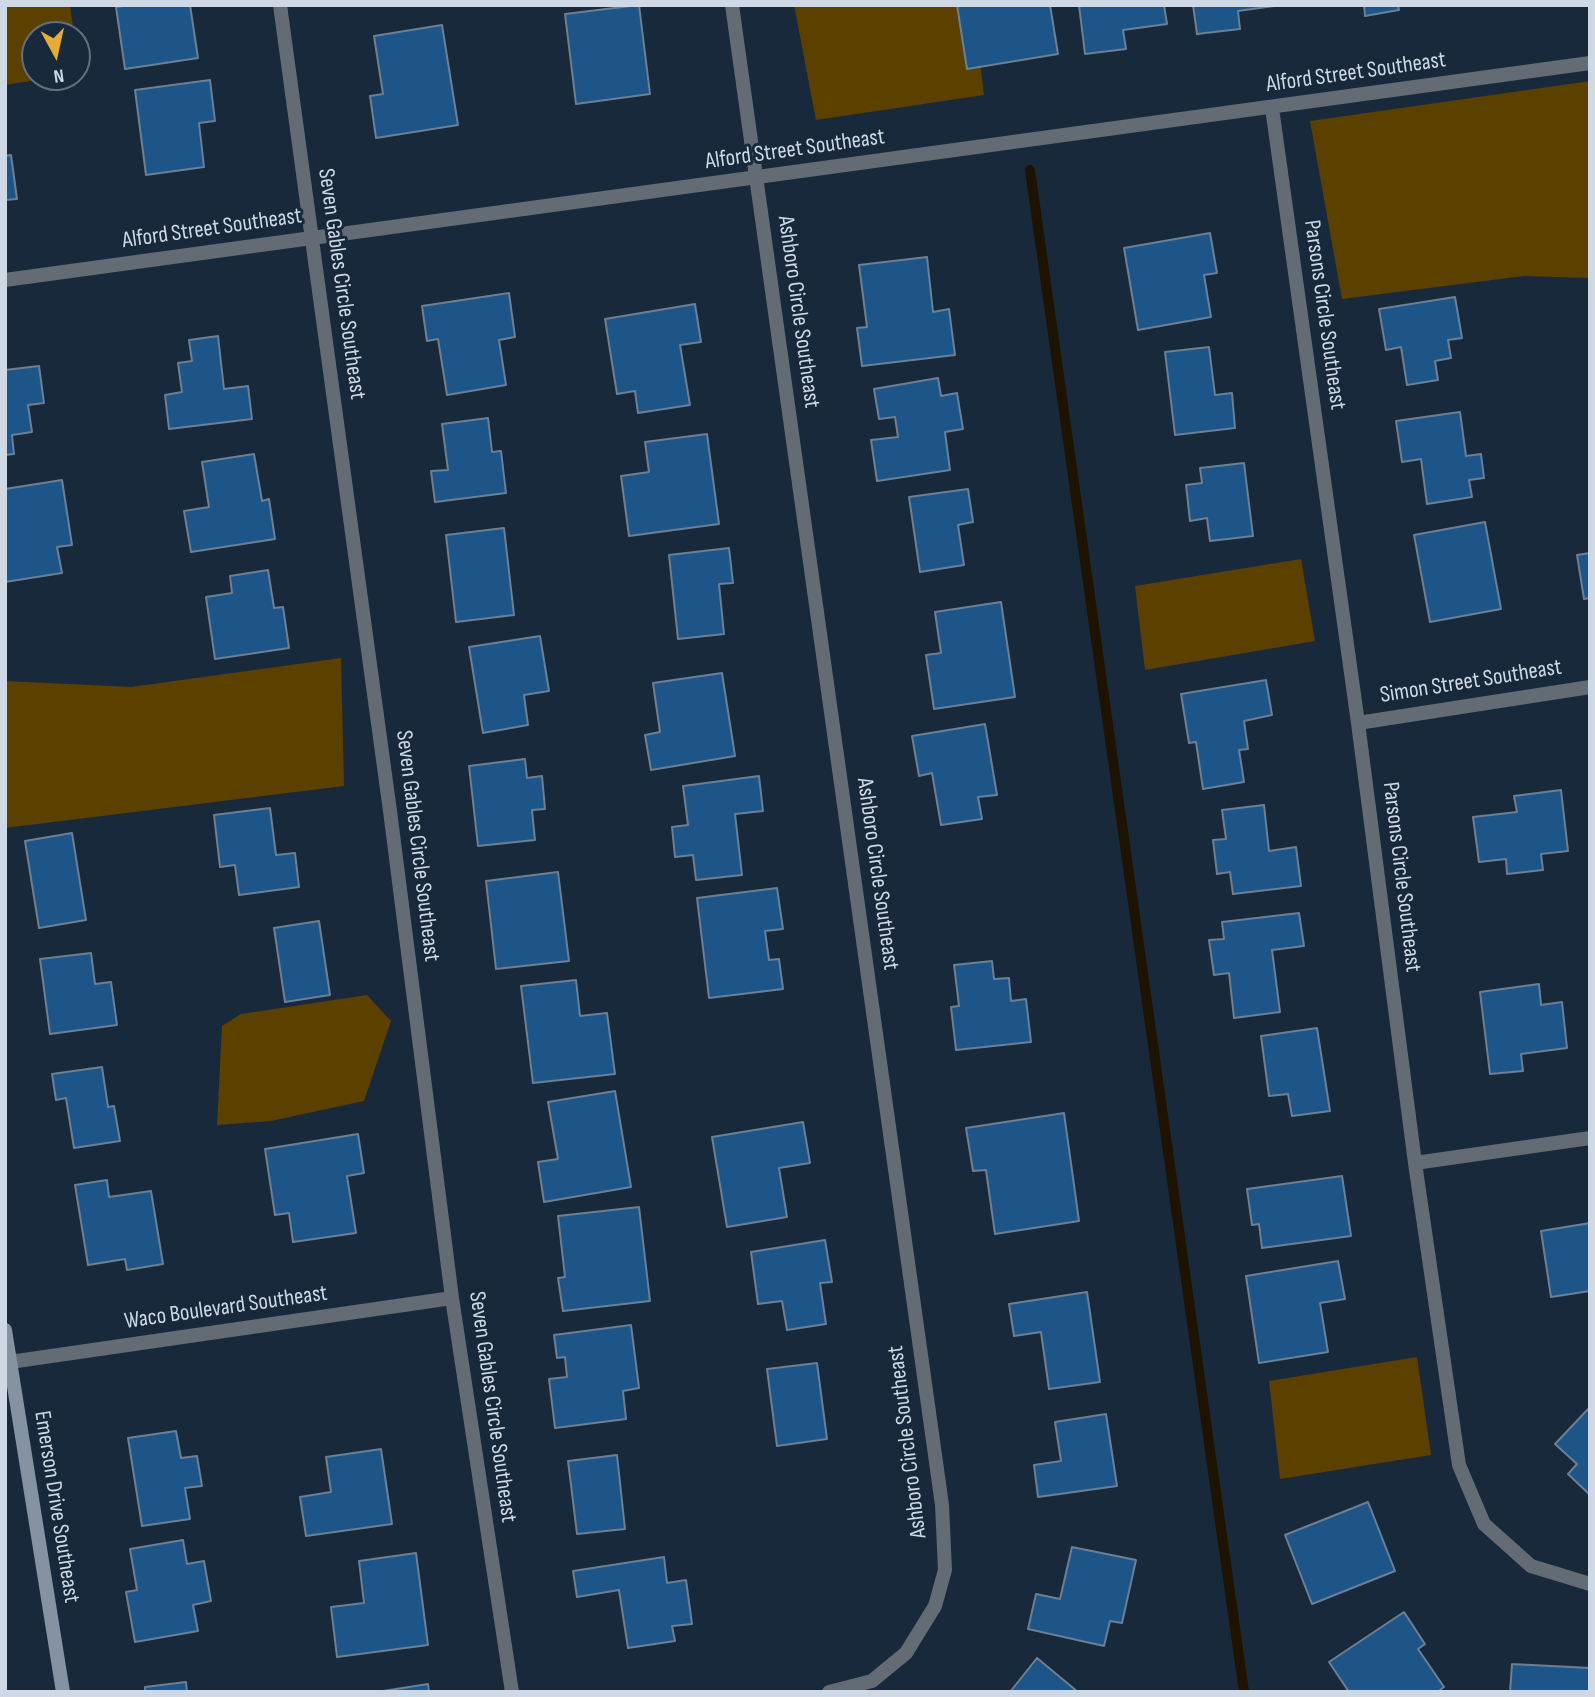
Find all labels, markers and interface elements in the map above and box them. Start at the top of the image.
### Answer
north arrow [21,21,91,91]
street label: Alford Street Southeast [1264,47,1448,99]
text: N [52,63,65,87]
street label: Alford Street Southeast [703,124,887,176]
street label: Seven Gables Circle Southeast [311,167,371,401]
street label: Alford Street Southeast [120,203,304,255]
street label: Ashboro Circle Southeast [771,214,825,410]
street label: Parsons Circle Southeast [1297,218,1351,412]
street label: Simon Street Southeast [1378,654,1564,710]
street label: Seven Gables Circle Southeast [389,729,445,963]
street label: Ashboro Circle Southeast [850,776,904,972]
street label: Parsons Circle Southeast [1376,780,1426,974]
street label: Waco Boulevard Southeast [123,1280,329,1336]
street label: Seven Gables Circle Southeast [462,1290,522,1524]
street label: Ashboro Circle Southeast [882,1344,934,1540]
street label: Emerson Drive Southeast [27,1409,85,1605]

